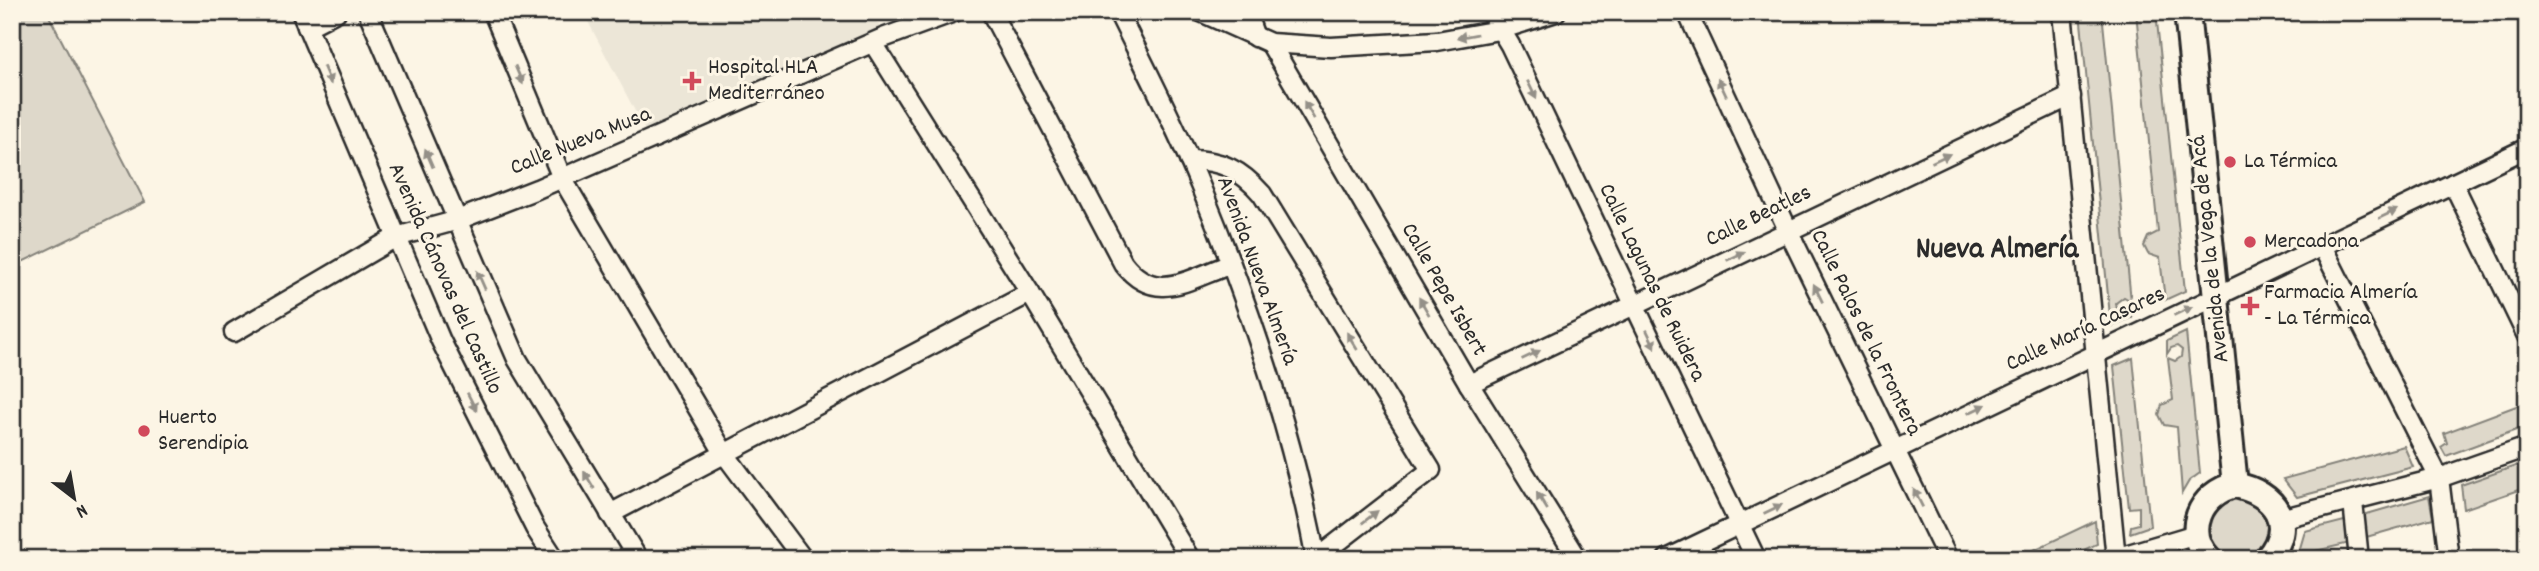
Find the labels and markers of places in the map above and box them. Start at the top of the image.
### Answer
place label: Hospital HLA Mediterráneo [708,52,825,111]
marker: Hospital HLA Mediterráneo [682,71,702,91]
place label: La Térmica [2244,146,2338,179]
marker: La Térmica [2222,154,2238,170]
place label: Mercadona [2264,226,2360,259]
marker: Mercadona [2242,234,2258,250]
place label: Farmacia Almería - La Térmica [2264,277,2418,336]
marker: Farmacia Almería - La Térmica [2242,298,2258,314]
place label: Huerto Serendipia [158,402,249,461]
marker: Huerto Serendipia [136,423,152,439]

